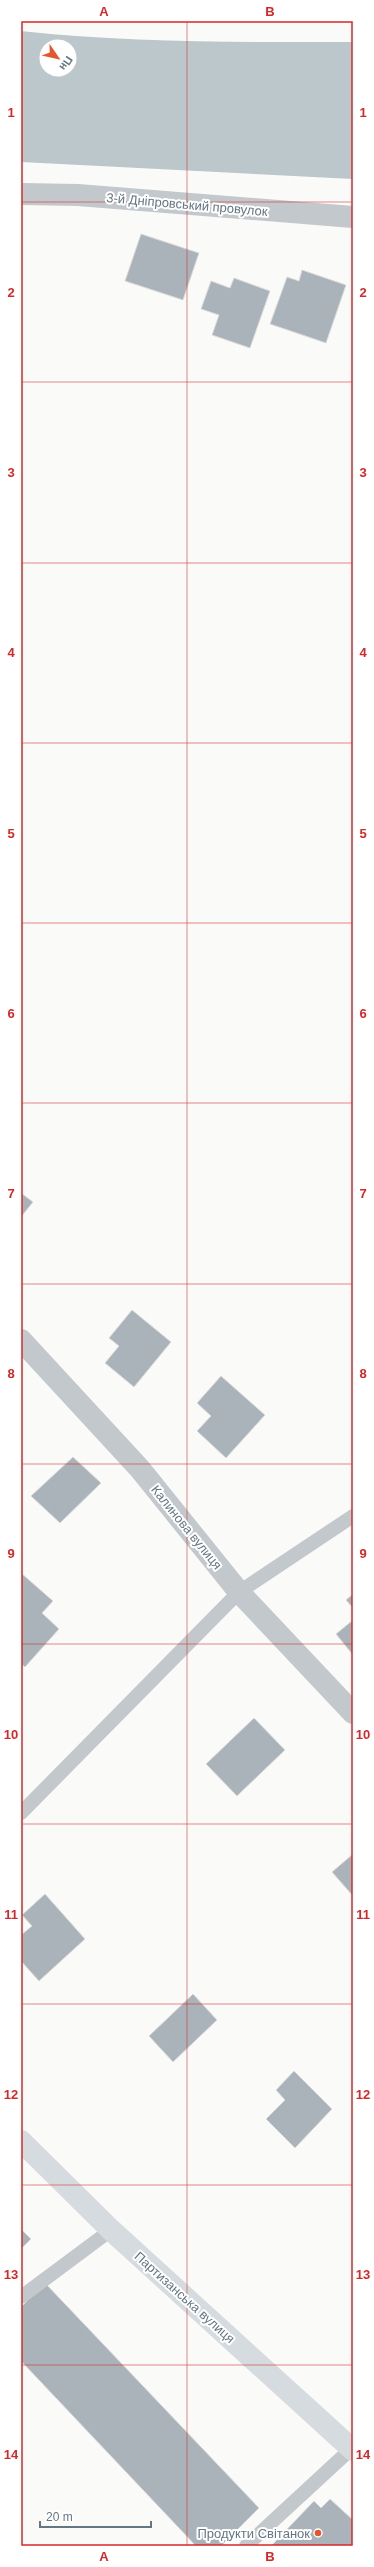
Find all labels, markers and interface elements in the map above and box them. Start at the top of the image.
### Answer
text: A [99,4,109,19]
text: B [265,4,275,19]
north arrow [38,38,78,78]
text: Пн [57,54,75,73]
text: 1 [7,105,15,120]
text: 1 [359,105,367,120]
street label: 3-й Дніпровський провулок [106,190,268,219]
text: 2 [7,285,15,300]
text: 2 [359,285,367,300]
text: 3 [7,465,15,480]
text: 3 [359,465,367,480]
text: 4 [7,645,15,660]
text: 4 [359,645,367,660]
text: 5 [7,826,15,841]
text: 5 [359,826,367,841]
text: 6 [7,1006,15,1021]
text: 6 [359,1006,367,1021]
text: 7 [7,1186,15,1201]
text: 7 [359,1186,367,1201]
text: 8 [7,1366,15,1381]
text: 8 [359,1366,367,1381]
street label: Калинова вулиця [148,1482,225,1572]
text: 9 [7,1546,15,1561]
text: 9 [359,1546,367,1561]
text: 10 [4,1727,18,1742]
text: 10 [356,1727,370,1742]
text: 11 [4,1907,18,1922]
text: 11 [356,1907,370,1922]
text: 12 [4,2087,18,2102]
text: 12 [356,2087,370,2102]
street label: Партизанська вулиця [132,2249,238,2346]
text: 13 [4,2267,18,2282]
text: 13 [356,2267,370,2282]
text: 14 [4,2447,19,2462]
text: 14 [356,2447,371,2462]
scale bar [40,2503,151,2529]
text: 20 m [46,2510,73,2524]
place label: Продукти Світанок [197,2526,310,2541]
marker: Продукти Світанок [313,2528,323,2538]
text: A [99,2549,109,2564]
text: B [265,2549,275,2564]

